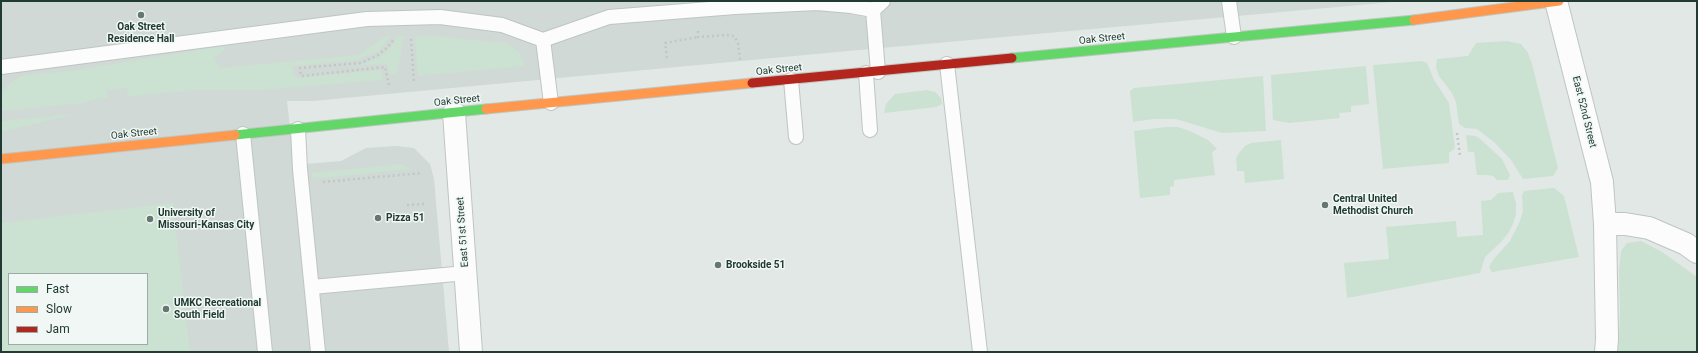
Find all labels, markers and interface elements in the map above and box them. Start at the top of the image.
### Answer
marker: Oak Street Residence Hall [136,10,146,20]
place label: Oak Street Residence Hall [107,21,175,44]
street label: Oak Street [1078,31,1126,47]
street label: Oak Street [755,62,803,78]
street label: East 52nd Street [1569,75,1599,149]
street label: Oak Street [433,93,481,109]
street label: Oak Street [110,126,158,142]
place label: Central United Methodist Church [1333,193,1413,216]
street label: East 51st Street [455,196,471,268]
marker: Central United Methodist Church [1320,200,1330,210]
place label: University of Missouri-Kansas City [158,207,254,230]
place label: Pizza 51 [386,212,425,224]
marker: Pizza 51 [373,213,383,223]
marker: University of Missouri-Kansas City [145,214,155,224]
place label: Brookside 51 [726,259,785,271]
marker: Brookside 51 [713,260,723,270]
legend [8,273,148,345]
text: Fast [46,282,69,296]
place label: UMKC Recreational South Field [174,297,261,320]
text: Slow [46,302,72,316]
marker: UMKC Recreational South Field [161,304,171,314]
text: Jam [46,322,70,336]

